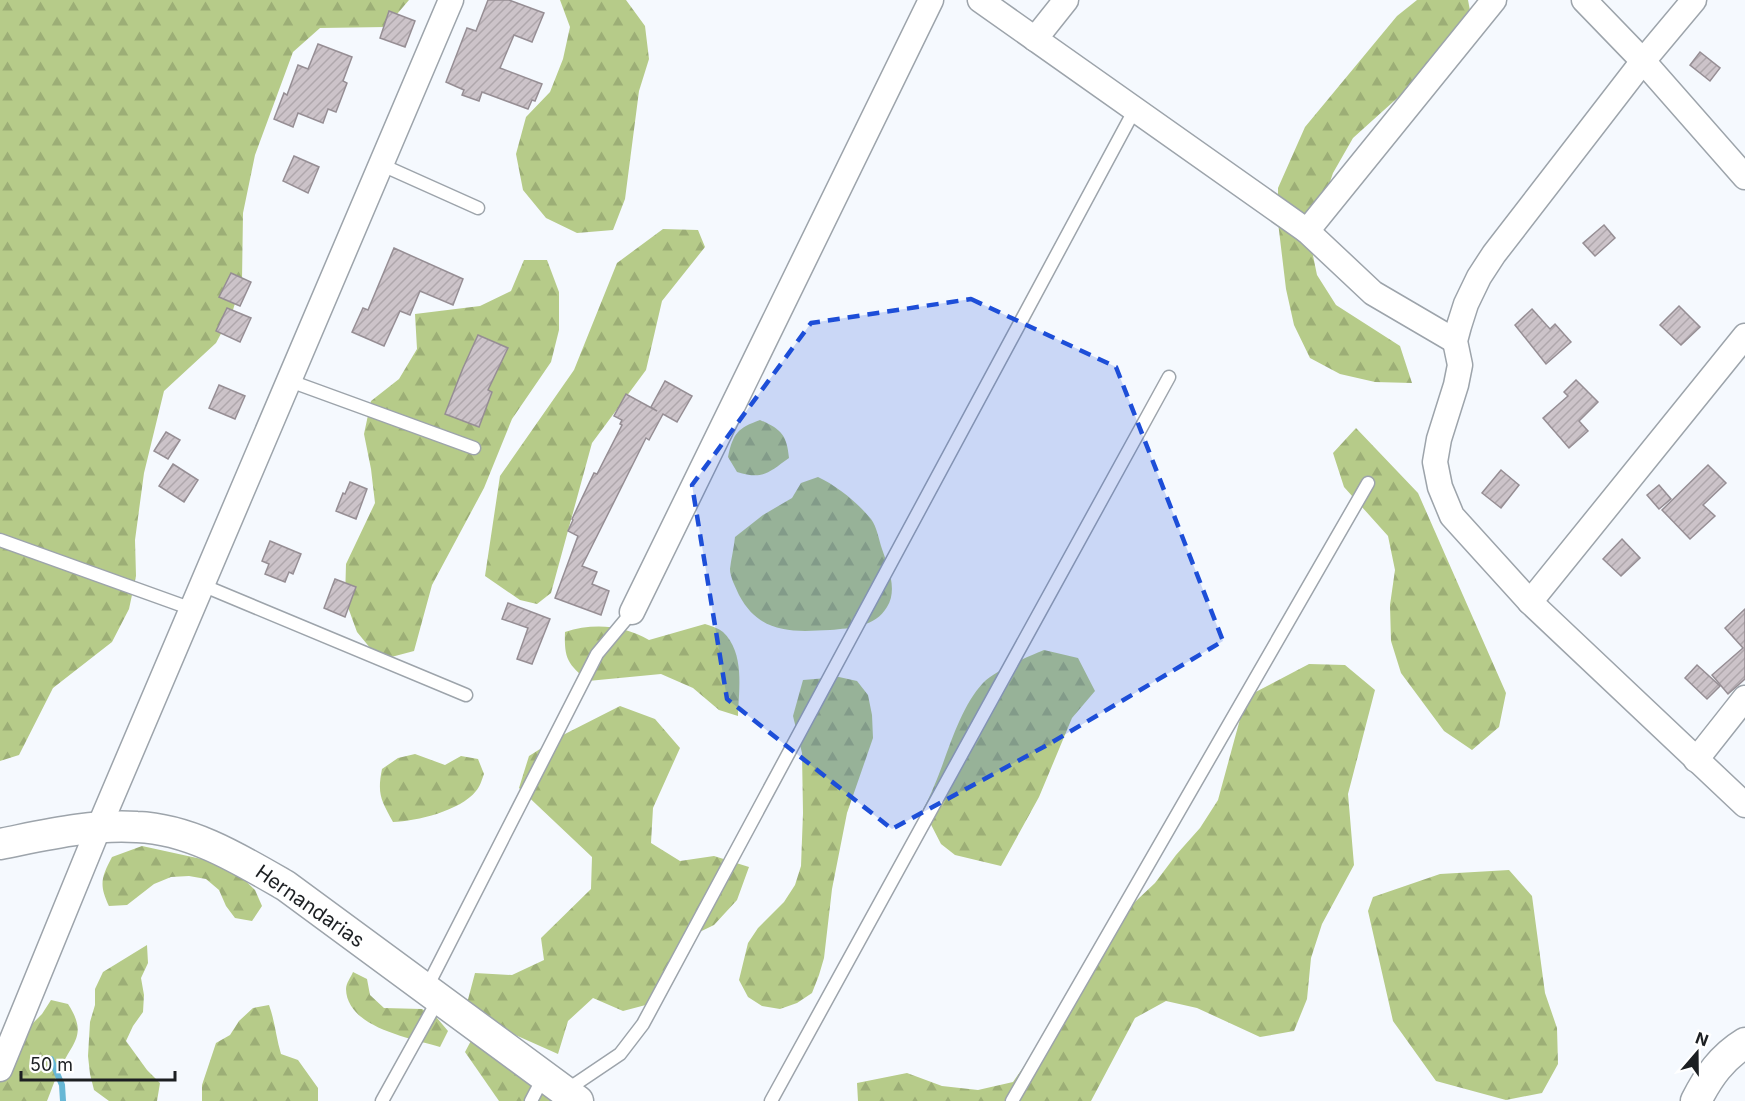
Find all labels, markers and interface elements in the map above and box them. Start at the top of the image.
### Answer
street label: Hernandarias [251,860,369,952]
north arrow [1667,1023,1727,1083]
text: N [1693,1027,1711,1050]
scale bar [21,1044,176,1082]
text: 50 m [30,1054,73,1075]

